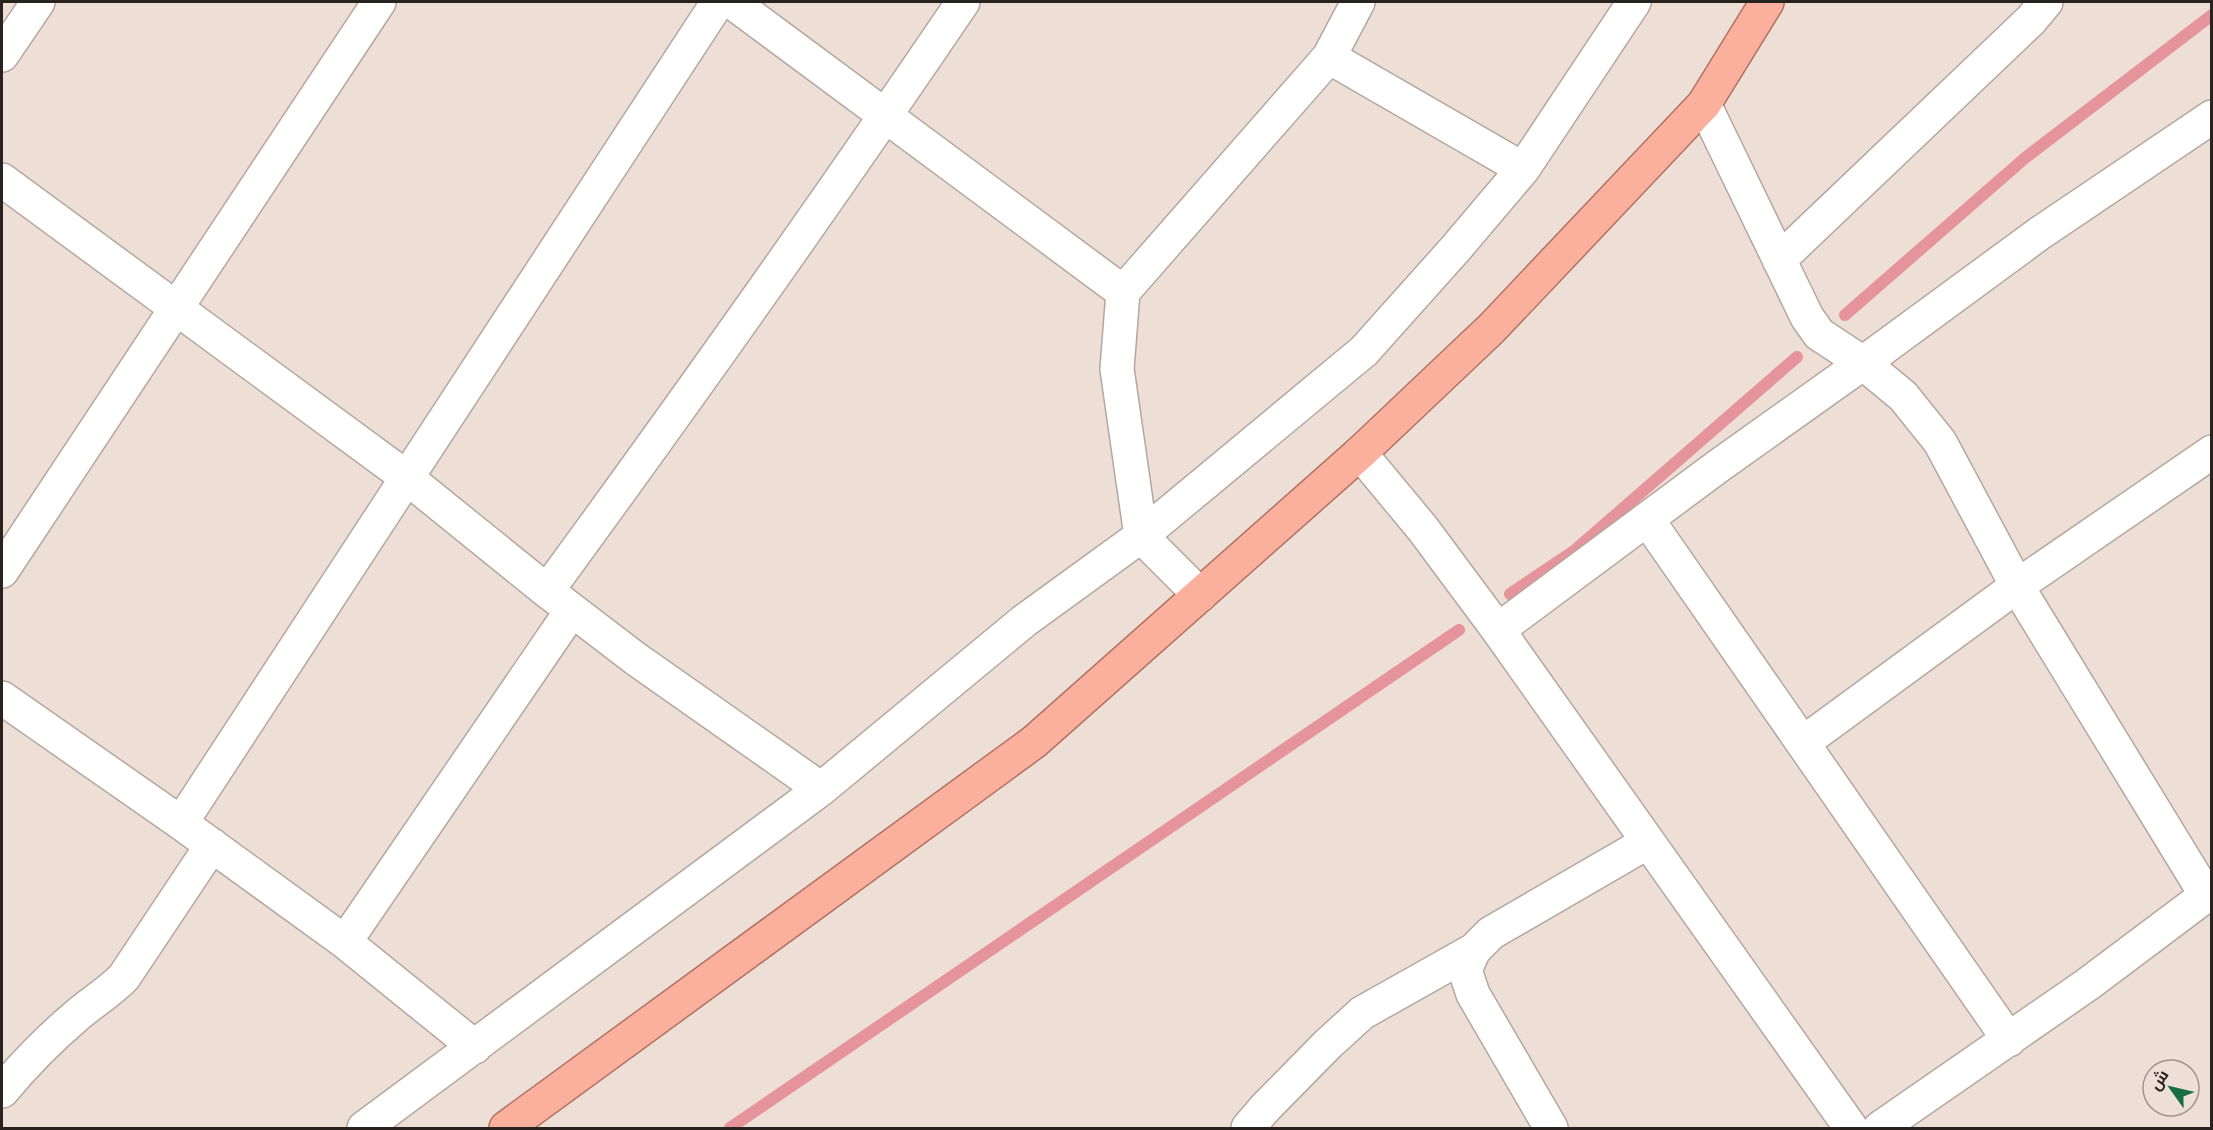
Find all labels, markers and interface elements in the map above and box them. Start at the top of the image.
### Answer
north arrow [2141,1058,2201,1118]
text: ش [2145,1066,2173,1094]

